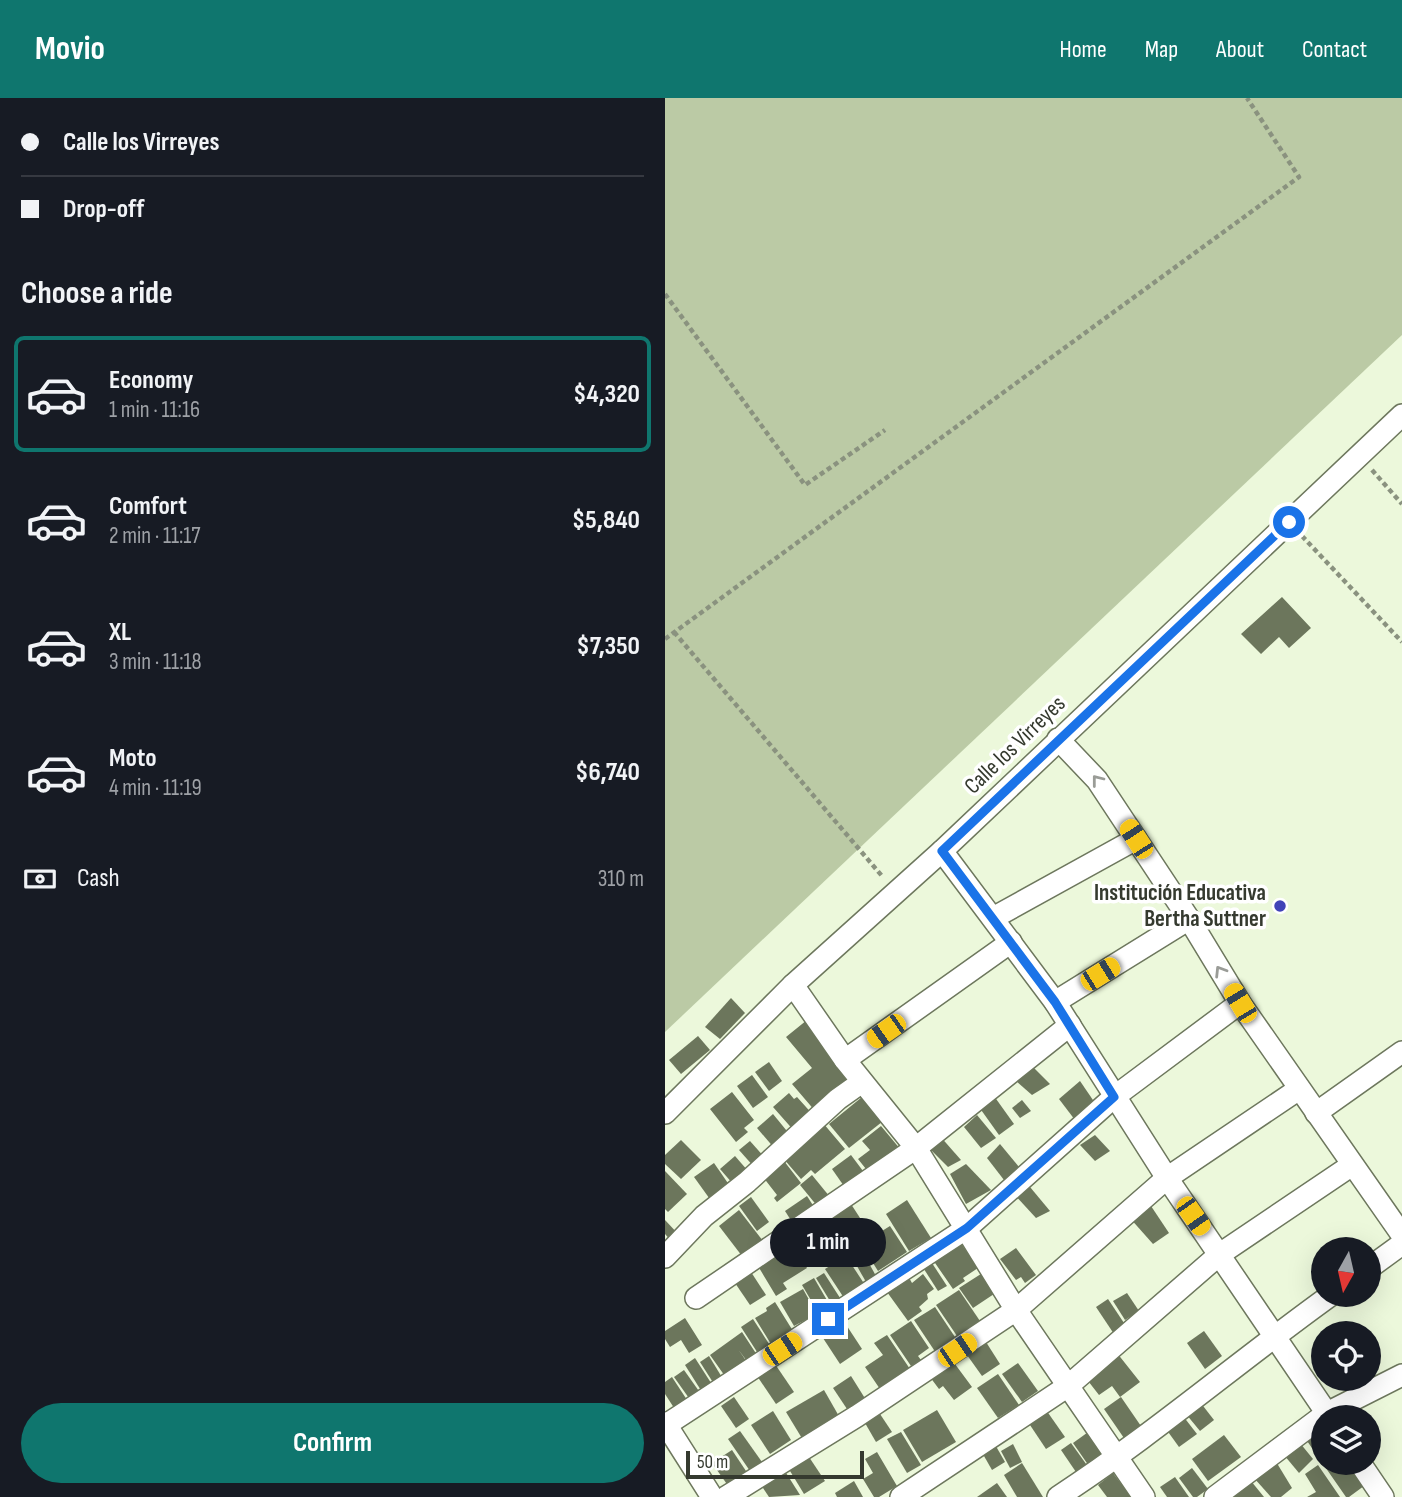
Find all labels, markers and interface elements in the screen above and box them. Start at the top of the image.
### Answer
text: Movio [35,29,105,69]
text: Home [1059,35,1107,64]
text: Map [1145,35,1178,64]
text: About [1216,35,1264,64]
text: Contact [1302,35,1367,64]
text: Calle los Virreyes [63,127,220,158]
text: Drop-off [63,194,144,225]
text: Choose a ride [21,274,173,313]
icon: car [25,363,88,426]
text: Economy [109,365,193,396]
text: $4,320 [573,379,640,410]
text: 1 min · 11:16 [109,396,200,424]
icon: car [25,489,88,552]
text: Comfort [109,491,187,522]
text: $5,840 [572,505,640,536]
route start [1273,506,1305,538]
text: 2 min · 11:17 [109,522,201,550]
icon: car [25,615,88,678]
text: XL [109,617,131,648]
text: $7,350 [576,631,640,662]
text: 3 min · 11:18 [109,648,202,676]
street label: Calle los Virreyes [959,690,1071,800]
icon: car [25,741,88,804]
text: Moto [109,743,157,774]
text: $6,740 [575,757,640,788]
text: 4 min · 11:19 [109,774,202,802]
one-way arrow [1092,776,1105,788]
car [1116,816,1157,862]
icon: cash [21,860,59,898]
text: Cash [77,863,120,894]
text: 310 m [598,865,644,893]
place label: Institución Educativa Bertha Suttner [1094,879,1266,933]
marker: Institución Educativa Bertha Suttner [1272,898,1288,914]
car [1077,954,1124,994]
one-way arrow [1216,965,1229,978]
car [1221,980,1260,1026]
car [863,1010,910,1052]
car [1173,1193,1214,1239]
callout: 1 min [770,1218,886,1266]
text: 1 min [807,1228,849,1256]
north arrow [1311,1237,1381,1307]
map controls [1311,1237,1381,1475]
route end [812,1303,844,1335]
button: locate [1311,1321,1381,1391]
car [759,1329,806,1369]
car [934,1330,981,1370]
button: Confirm [21,1403,644,1483]
button: layers [1311,1405,1381,1475]
scale bar [686,1448,865,1480]
text: 50 m [697,1451,728,1474]

